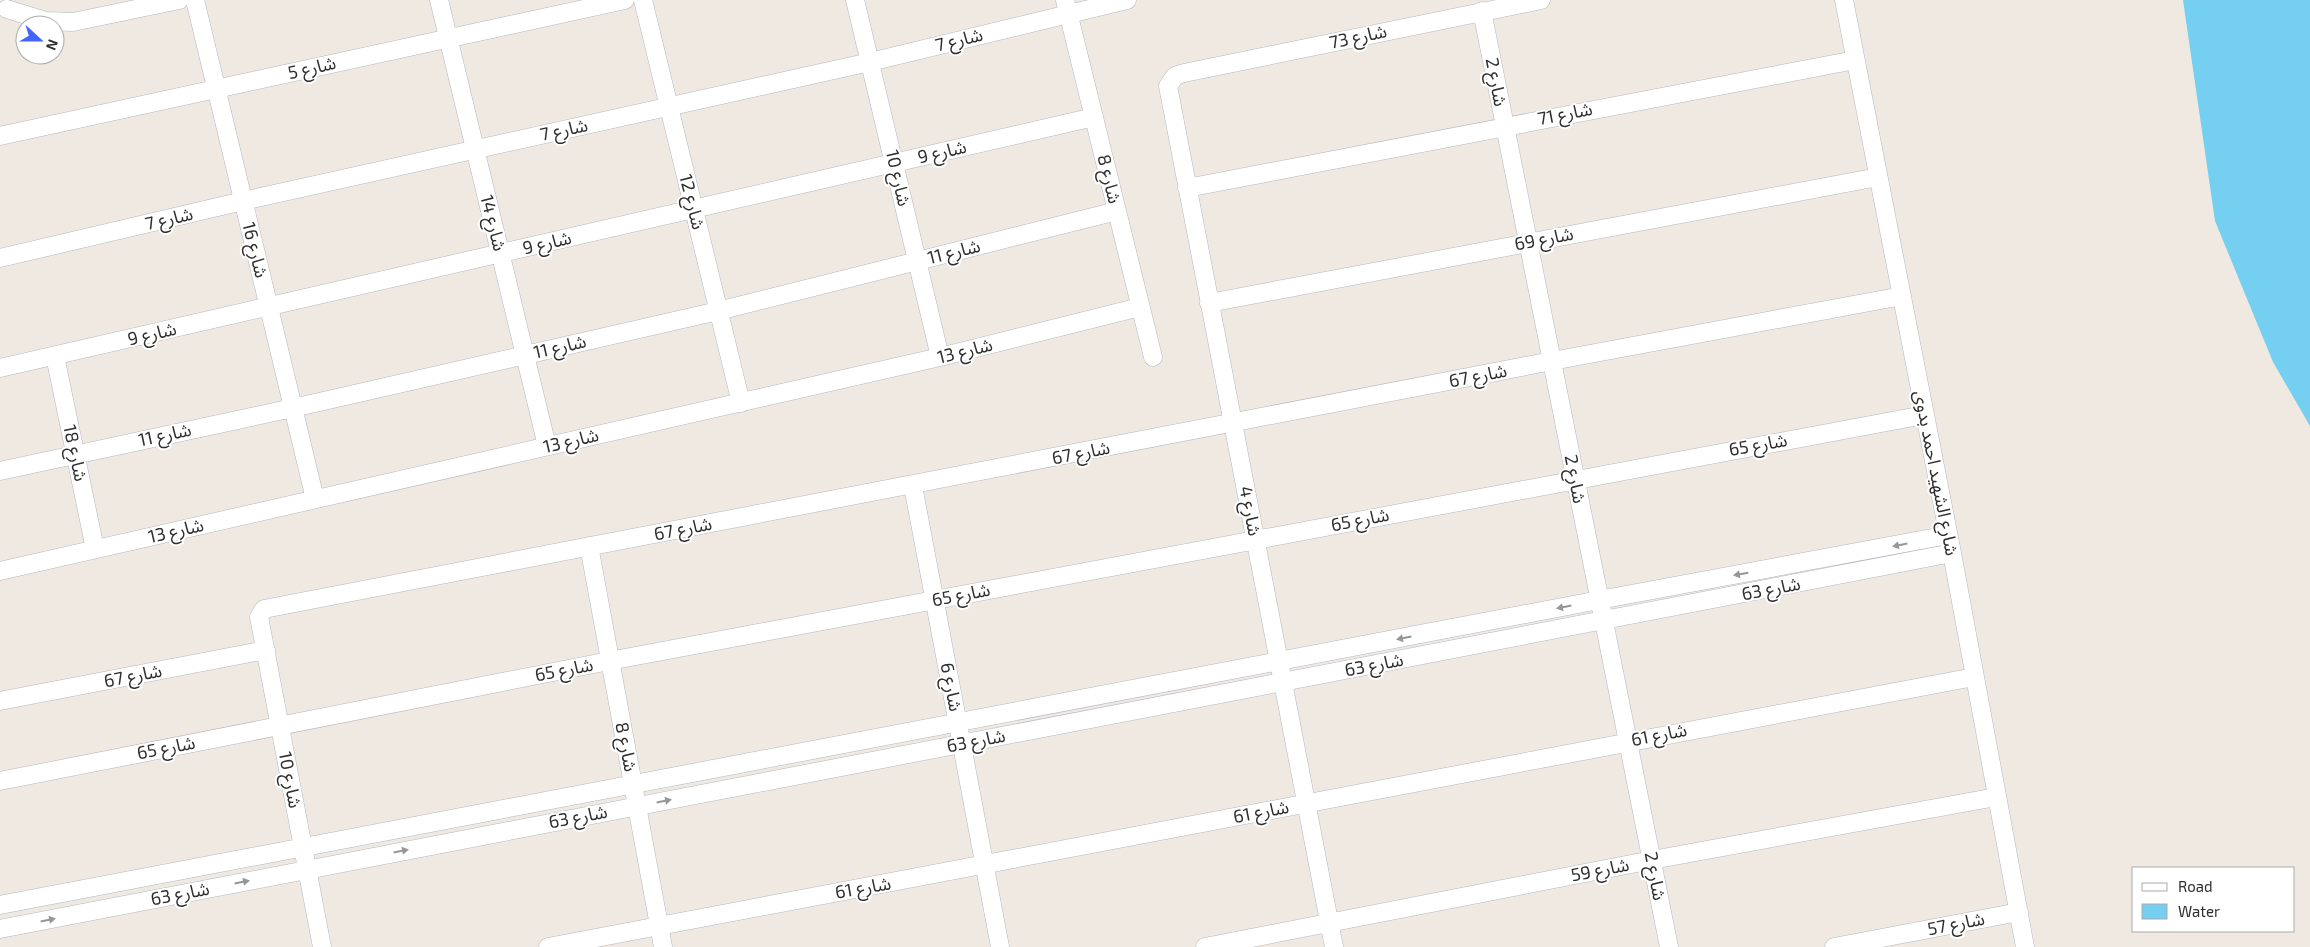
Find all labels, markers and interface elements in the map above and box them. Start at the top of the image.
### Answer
north arrow [15,15,65,65]
street label: شارع 73 [1327,19,1389,57]
street label: شارع 7 [933,23,986,59]
text: N [43,37,62,53]
street label: شارع 5 [286,51,339,87]
street label: شارع 2 [1478,56,1512,109]
street label: شارع 71 [1535,97,1595,133]
street label: شارع 7 [538,113,591,149]
street label: شارع 9 [915,135,969,171]
street label: شارع 10 [878,147,916,209]
street label: شارع 8 [1089,152,1127,207]
street label: شارع 12 [672,172,710,233]
street label: شارع 14 [472,192,512,254]
street label: شارع 7 [143,202,196,238]
street label: شارع 16 [235,220,273,281]
street label: شارع 69 [1512,222,1576,258]
street label: شارع 9 [520,226,574,262]
street label: شارع 11 [925,234,983,272]
street label: شارع 9 [125,317,179,353]
street label: شارع 11 [531,329,589,367]
street label: شارع 13 [935,333,996,371]
street label: شارع 67 [1447,359,1509,395]
street label: شارع الشهيد احمد بدوى [1906,388,1964,558]
street label: شارع 11 [136,418,194,454]
street label: شارع 18 [55,423,93,484]
street label: شارع 13 [541,423,602,461]
street label: شارع 65 [1727,428,1790,464]
street label: شارع 67 [1050,436,1112,472]
street label: شارع 2 [1557,453,1591,506]
street label: شارع 4 [1231,484,1267,538]
street label: شارع 65 [1329,503,1392,539]
street label: شارع 67 [652,512,714,548]
street label: شارع 13 [146,513,207,551]
one-way arrow [1892,541,1908,549]
one-way arrow [1732,571,1748,579]
street label: شارع 63 [1740,572,1803,608]
street label: شارع 65 [930,578,993,614]
one-way arrow [1555,603,1571,611]
one-way arrow [1396,634,1412,642]
street label: شارع 63 [1343,648,1406,684]
street label: شارع 65 [533,653,596,689]
street label: شارع 67 [102,659,164,695]
street label: شارع 6 [933,660,967,714]
street label: شارع 61 [1629,718,1689,754]
street label: شارع 8 [607,720,643,774]
street label: شارع 63 [945,724,1008,760]
street label: شارع 65 [135,731,198,767]
street label: شارع 10 [271,750,307,811]
street label: شارع 61 [1231,795,1291,831]
one-way arrow [656,796,672,804]
street label: شارع 63 [547,800,610,836]
one-way arrow [394,847,409,855]
street label: شارع 2 [1637,850,1671,903]
street label: شارع 59 [1569,853,1632,889]
legend [2132,867,2295,932]
street label: شارع 61 [833,871,893,907]
street label: شارع 63 [149,877,212,913]
one-way arrow [234,877,250,885]
text: Road [2178,877,2213,895]
text: Water [2178,902,2220,920]
street label: شارع 57 [1925,907,1987,943]
one-way arrow [40,915,56,923]

